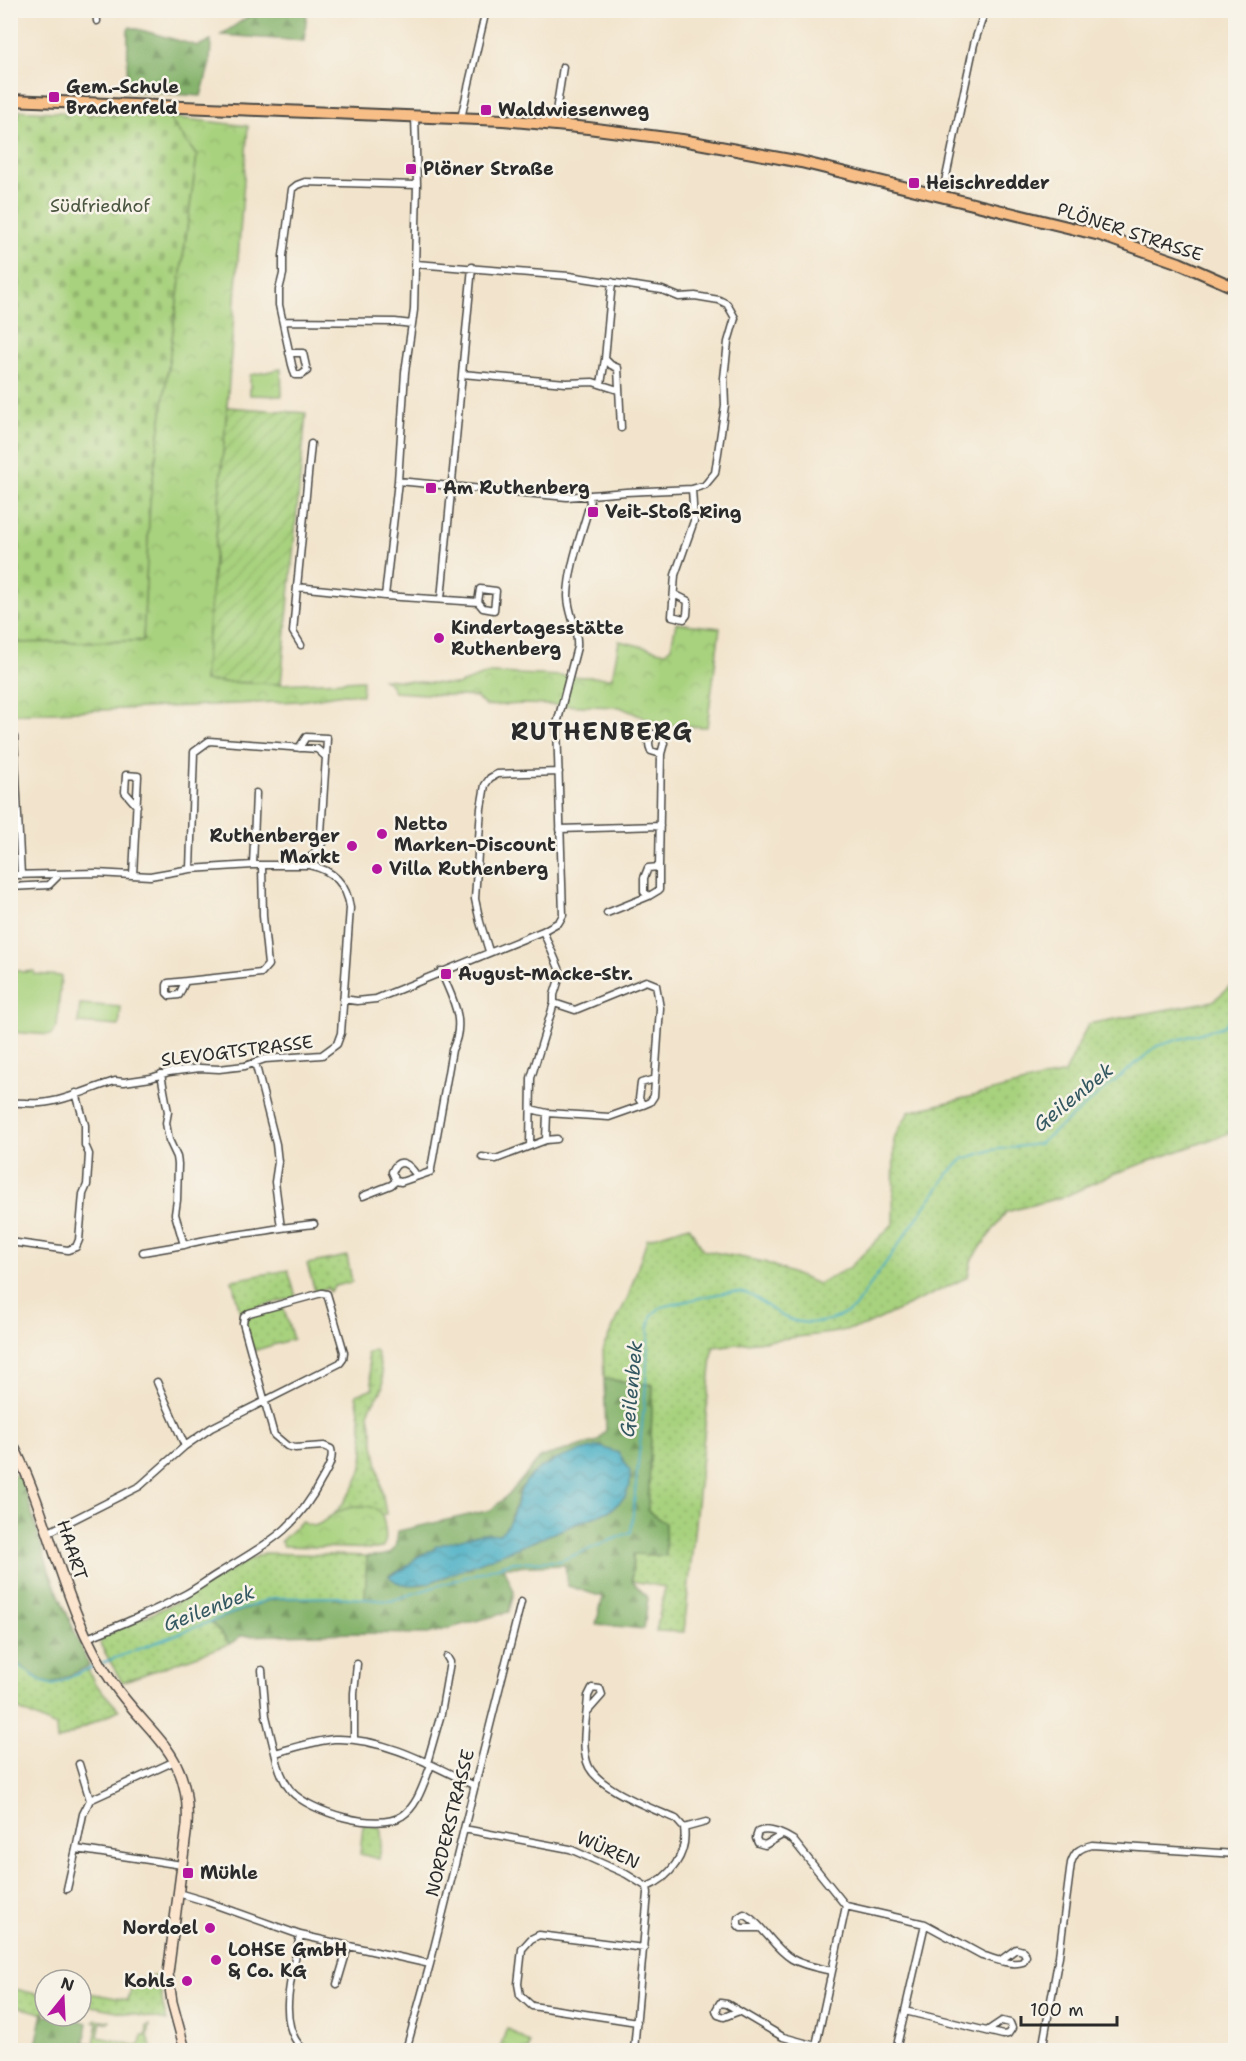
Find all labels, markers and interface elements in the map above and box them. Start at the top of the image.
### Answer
place label: Gem.-Schule Brachenfeld [66,75,179,120]
marker: Gem.-Schule Brachenfeld [47,90,61,104]
place label: Waldwiesenweg [498,98,649,122]
marker: Waldwiesenweg [479,103,493,117]
place label: Plöner Straße [423,157,554,181]
marker: Plöner Straße [404,162,418,176]
place label: Heischredder [926,171,1050,195]
marker: Heischredder [907,176,921,190]
park label: Südfriedhof [50,194,151,218]
street label: PLÖNER STRASSE [1054,197,1206,267]
place label: Am Ruthenberg [443,476,590,500]
marker: Am Ruthenberg [424,481,438,495]
place label: Veit-Stoß-Ring [605,500,742,524]
marker: Veit-Stoß-Ring [586,505,600,519]
place label: Kindertagesstätte Ruthenberg [451,616,624,661]
marker: Kindertagesstätte Ruthenberg [432,631,446,645]
district label: RUTHENBERG [511,716,693,748]
place label: Netto Marken-Discount [394,812,556,857]
place label: Ruthenberger Markt [209,824,340,869]
marker: Netto Marken-Discount [375,827,389,841]
marker: Ruthenberger Markt [345,839,359,853]
place label: Villa Ruthenberg [389,857,549,881]
marker: Villa Ruthenberg [370,862,384,876]
place label: August-Macke-Str. [458,962,633,986]
marker: August-Macke-Str. [439,967,453,981]
street label: SLEVOGTSTRASSE [159,1030,315,1072]
water label: Geilenbek [1027,1056,1119,1137]
water label: Geilenbek [614,1339,648,1438]
street label: HAART [51,1517,93,1583]
water label: Geilenbek [159,1578,259,1637]
street label: NORDERSTRASSE [420,1747,480,1899]
street label: WÜREN [573,1825,643,1875]
place label: Mühle [200,1861,258,1885]
marker: Mühle [181,1866,195,1880]
place label: Nordoel [122,1916,198,1940]
marker: Nordoel [203,1921,217,1935]
place label: LOHSE GmbH & Co. KG [228,1938,347,1983]
marker: LOHSE GmbH & Co. KG [209,1953,223,1967]
north arrow [33,1968,93,2028]
place label: Kohls [124,1969,175,1993]
text: N [58,1972,77,1996]
marker: Kohls [180,1974,194,1988]
scale bar [1021,1989,1117,2027]
text: 100 m [1030,1998,1084,2022]

